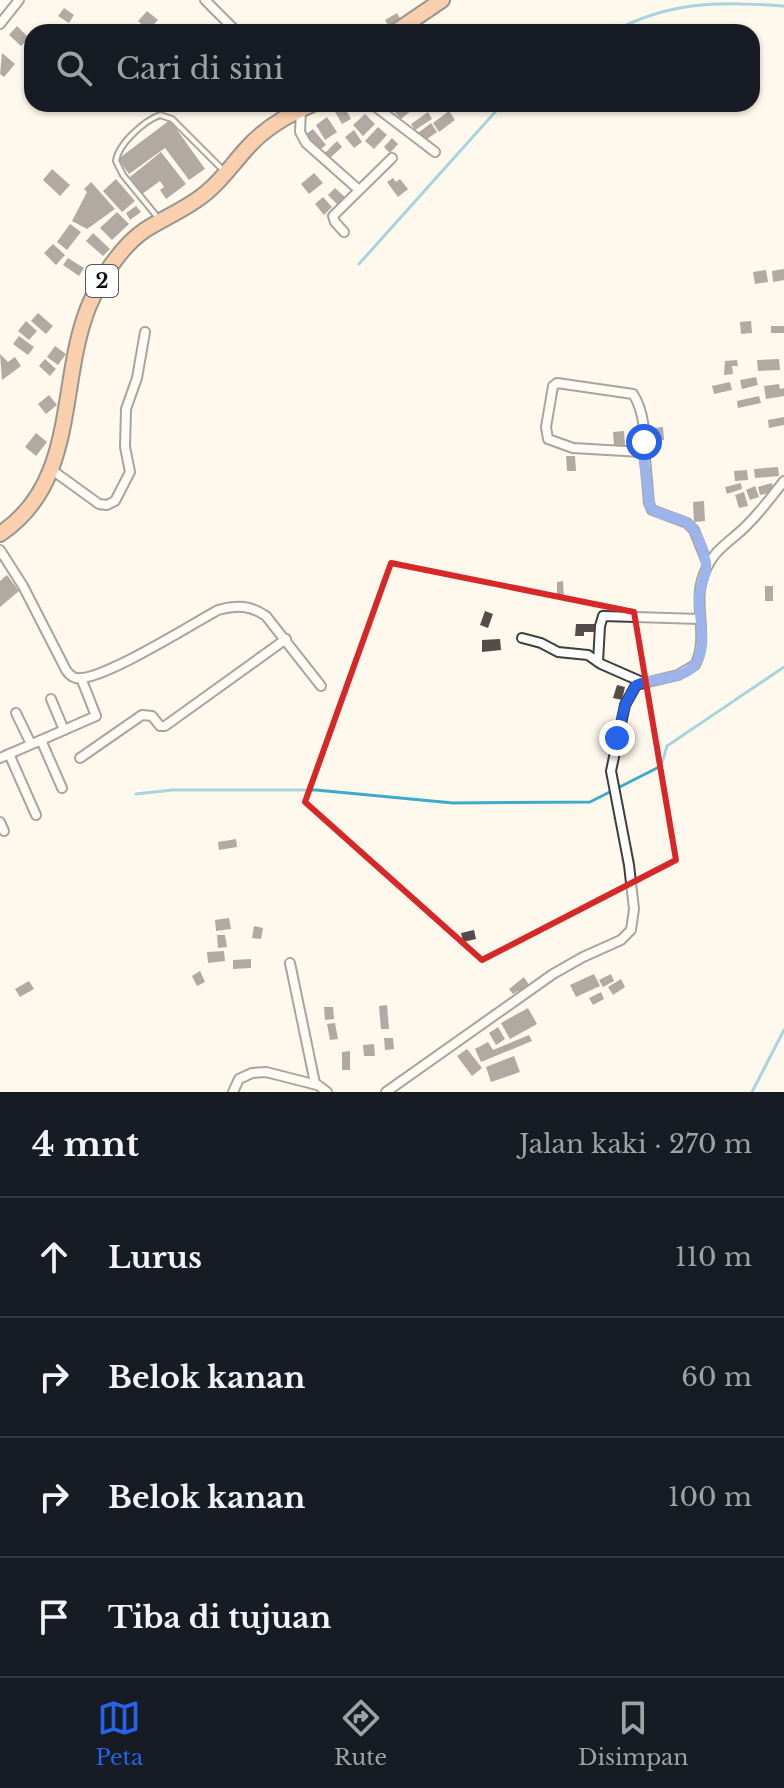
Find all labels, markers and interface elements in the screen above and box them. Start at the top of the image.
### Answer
search box [24,24,760,112]
icon: search [52,46,96,90]
text: Cari di sini [116,50,284,87]
road number: 2 [86,265,118,297]
route start [626,424,662,460]
route end [599,720,635,756]
text: 4 mnt [32,1123,139,1165]
text: Jalan kaki · 270 m [519,1128,752,1160]
icon: ahead [32,1235,76,1279]
text: Lurus [108,1239,202,1276]
text: 110 m [675,1241,752,1273]
icon: right [32,1355,76,1399]
text: Belok kanan [108,1359,305,1396]
text: 60 m [681,1361,752,1393]
icon: right [32,1475,76,1519]
text: Belok kanan [108,1479,305,1516]
text: 100 m [668,1481,752,1513]
icon: arrive [32,1595,76,1639]
text: Tiba di tujuan [108,1599,331,1636]
tab: Peta [96,1696,143,1771]
tab: Rute [334,1696,387,1771]
tab: Disimpan [578,1696,688,1771]

